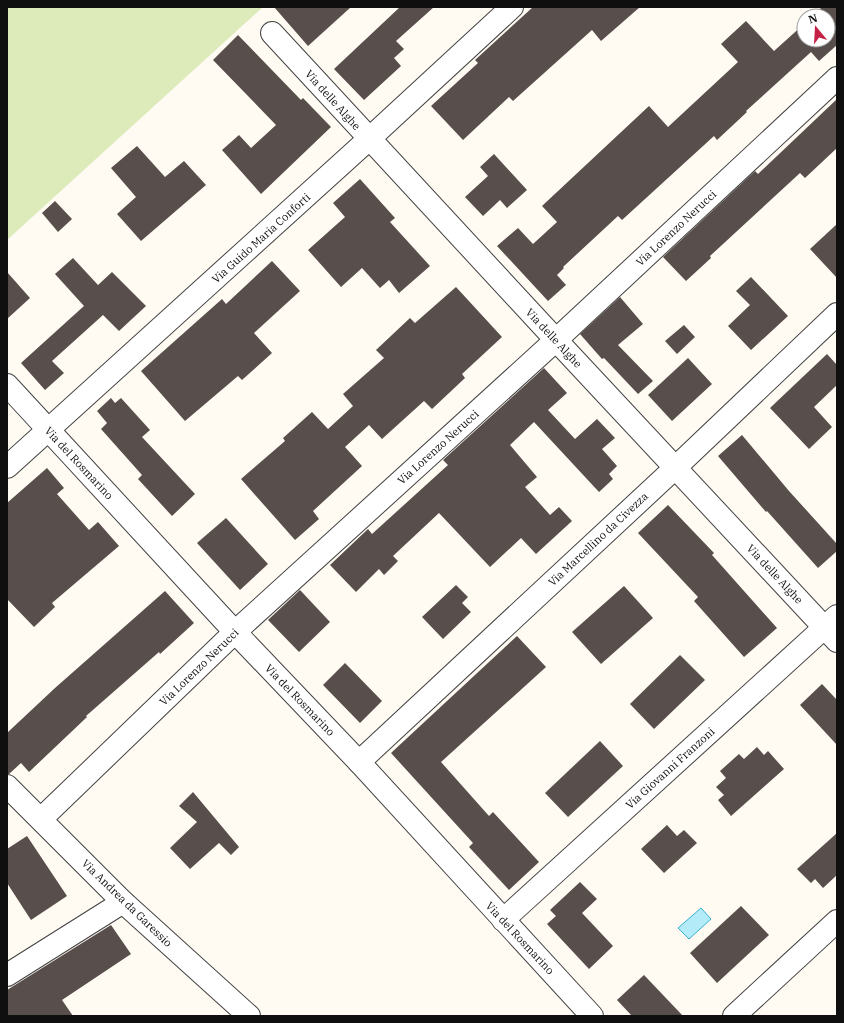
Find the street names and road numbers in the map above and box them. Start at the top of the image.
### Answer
street label: Via delle Alghe [302,67,364,133]
street label: Via Lorenzo Nerucci [633,187,720,269]
street label: Via Guido Maria Conforti [209,190,314,286]
street label: Via delle Alghe [523,305,585,371]
street label: Via Lorenzo Nerucci [394,406,482,487]
street label: Via del Rosmarino [42,424,116,502]
street label: Via Marcellino da Civezza [545,489,651,589]
street label: Via delle Alghe [744,541,806,607]
street label: Via Lorenzo Nerucci [156,625,242,708]
street label: Via del Rosmarino [262,661,338,739]
street label: Via Giovanni Franzoni [623,724,718,812]
street label: Via Andrea da Garessio [79,856,175,950]
street label: Via del Rosmarino [483,899,557,977]

